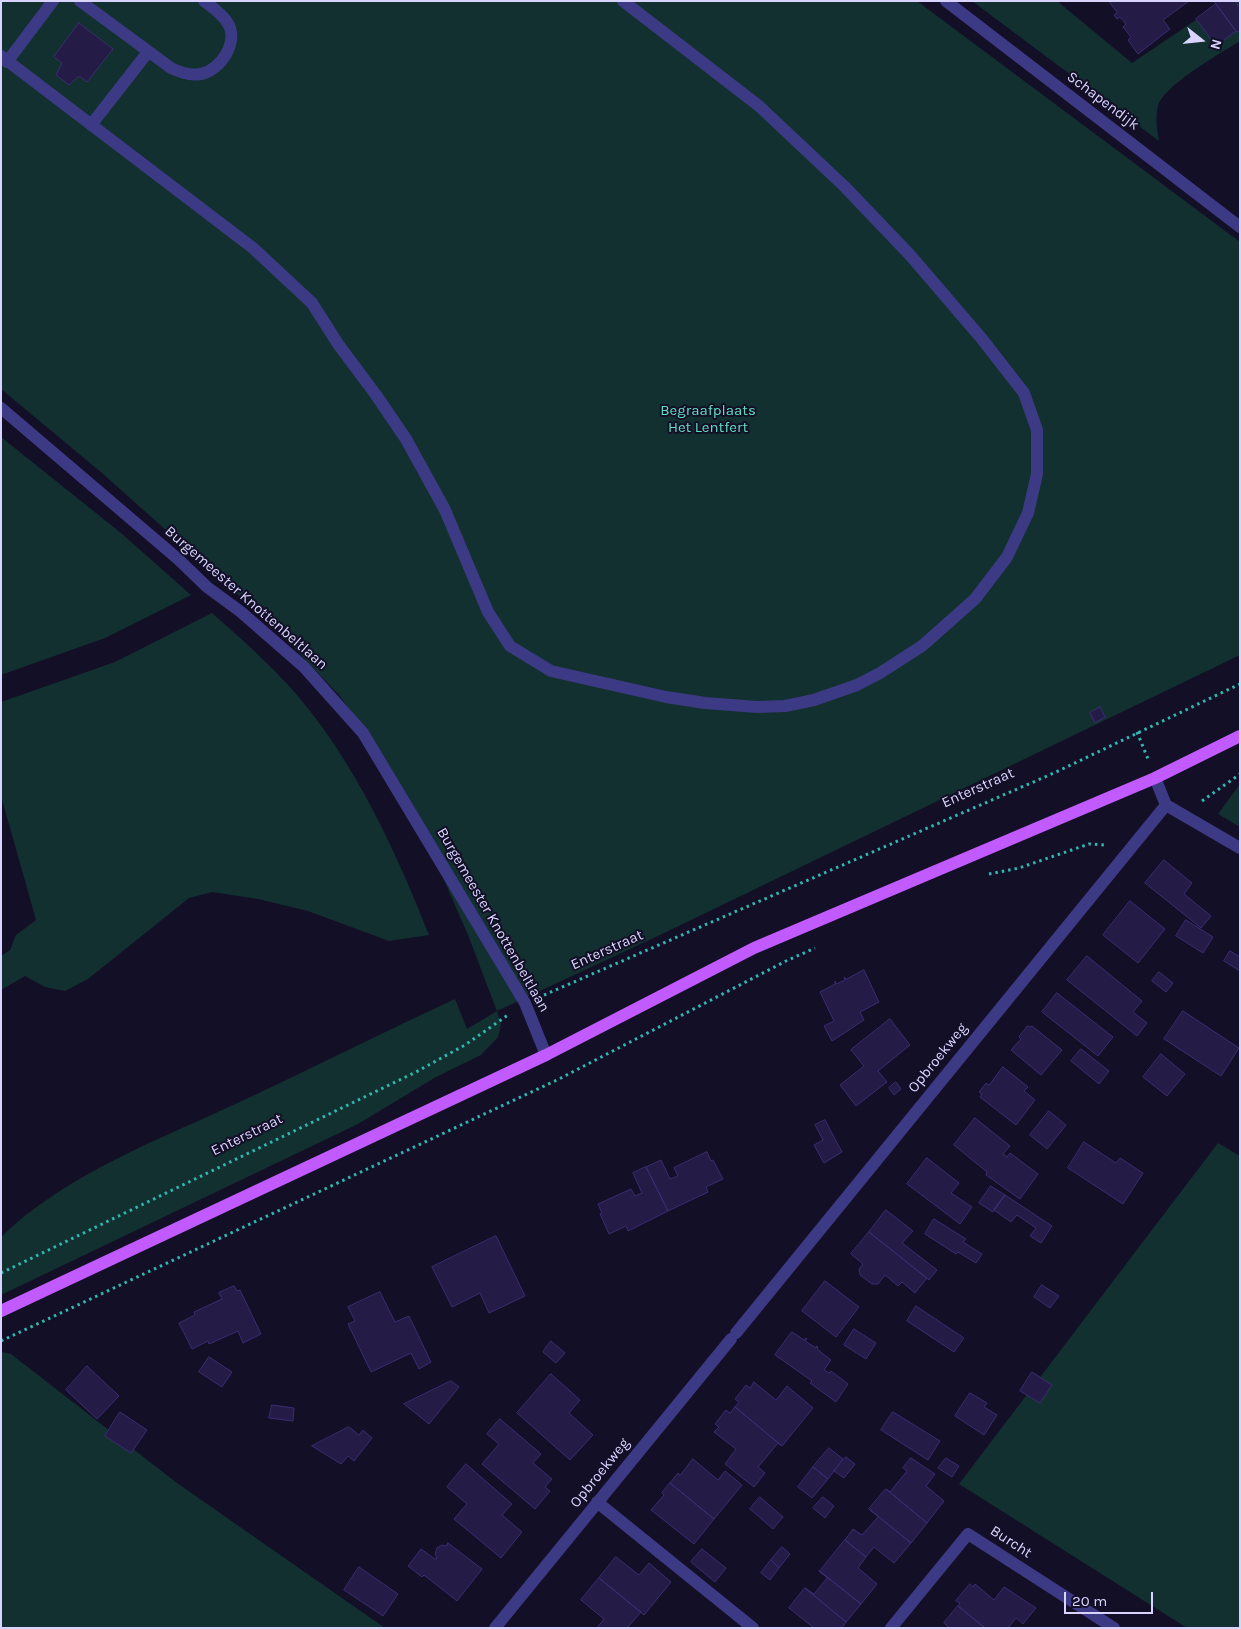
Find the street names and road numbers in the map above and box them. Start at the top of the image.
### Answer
street label: Schapendijk [1063,68,1143,134]
street label: Burgemeester Knottenbeltlaan [161,522,331,674]
street label: Enterstraat [939,764,1017,812]
street label: Burgemeester Knottenbeltlaan [433,825,553,1015]
street label: Enterstraat [568,926,646,974]
street label: Opbroekweg [905,1020,971,1096]
street label: Enterstraat [208,1110,286,1160]
street label: Opbroekweg [567,1435,633,1511]
street label: Burcht [987,1522,1035,1562]

